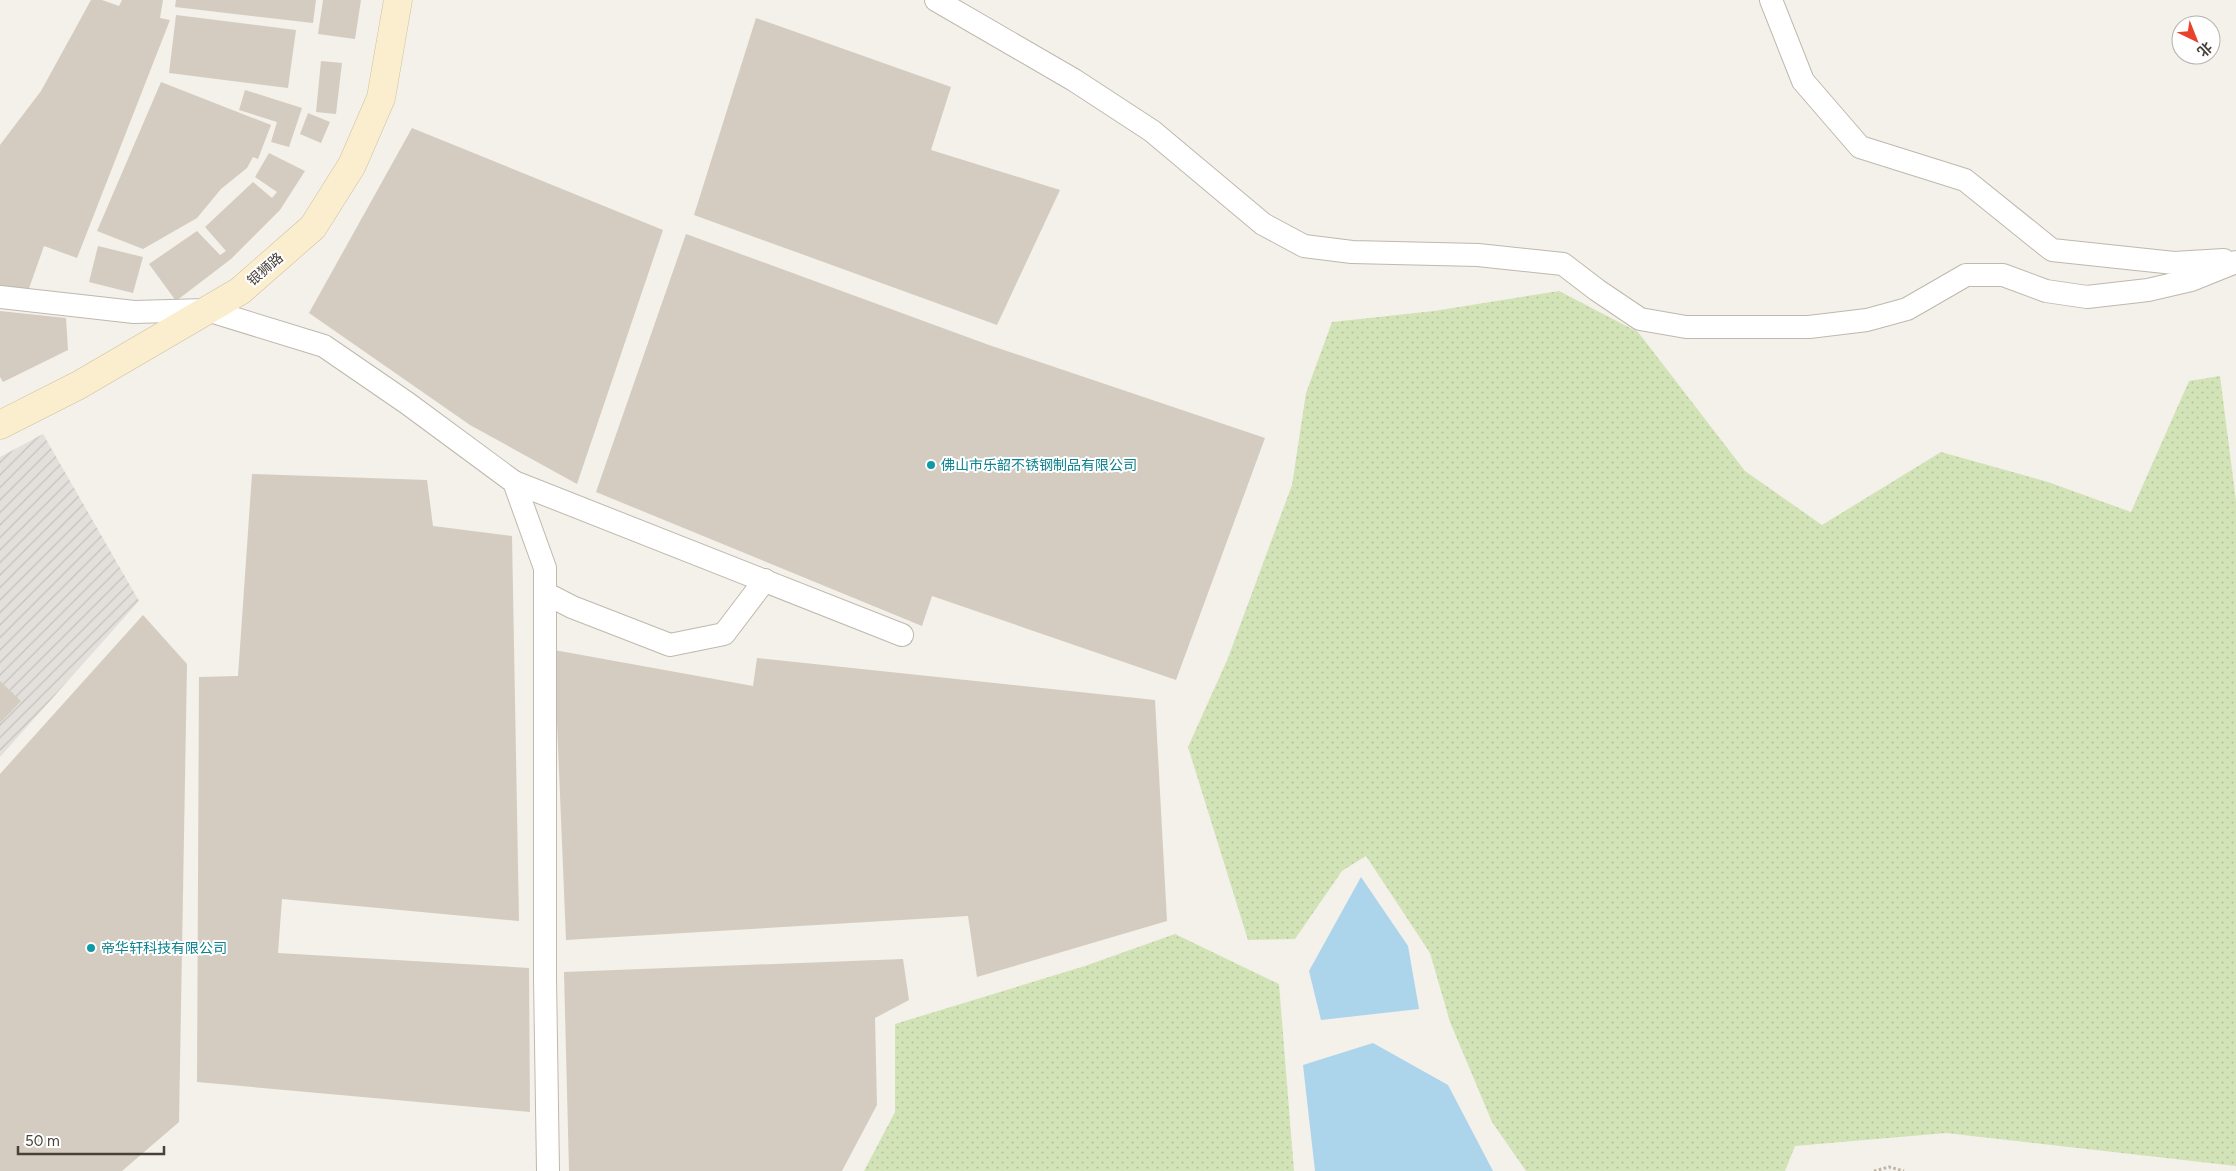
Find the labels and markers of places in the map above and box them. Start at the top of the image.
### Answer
place label: 佛山市乐韶不锈钢制品有限公司 [941,457,1137,474]
marker: 佛山市乐韶不锈钢制品有限公司 [925,459,937,471]
place label: 帝华轩科技有限公司 [101,940,227,957]
marker: 帝华轩科技有限公司 [85,942,97,954]

